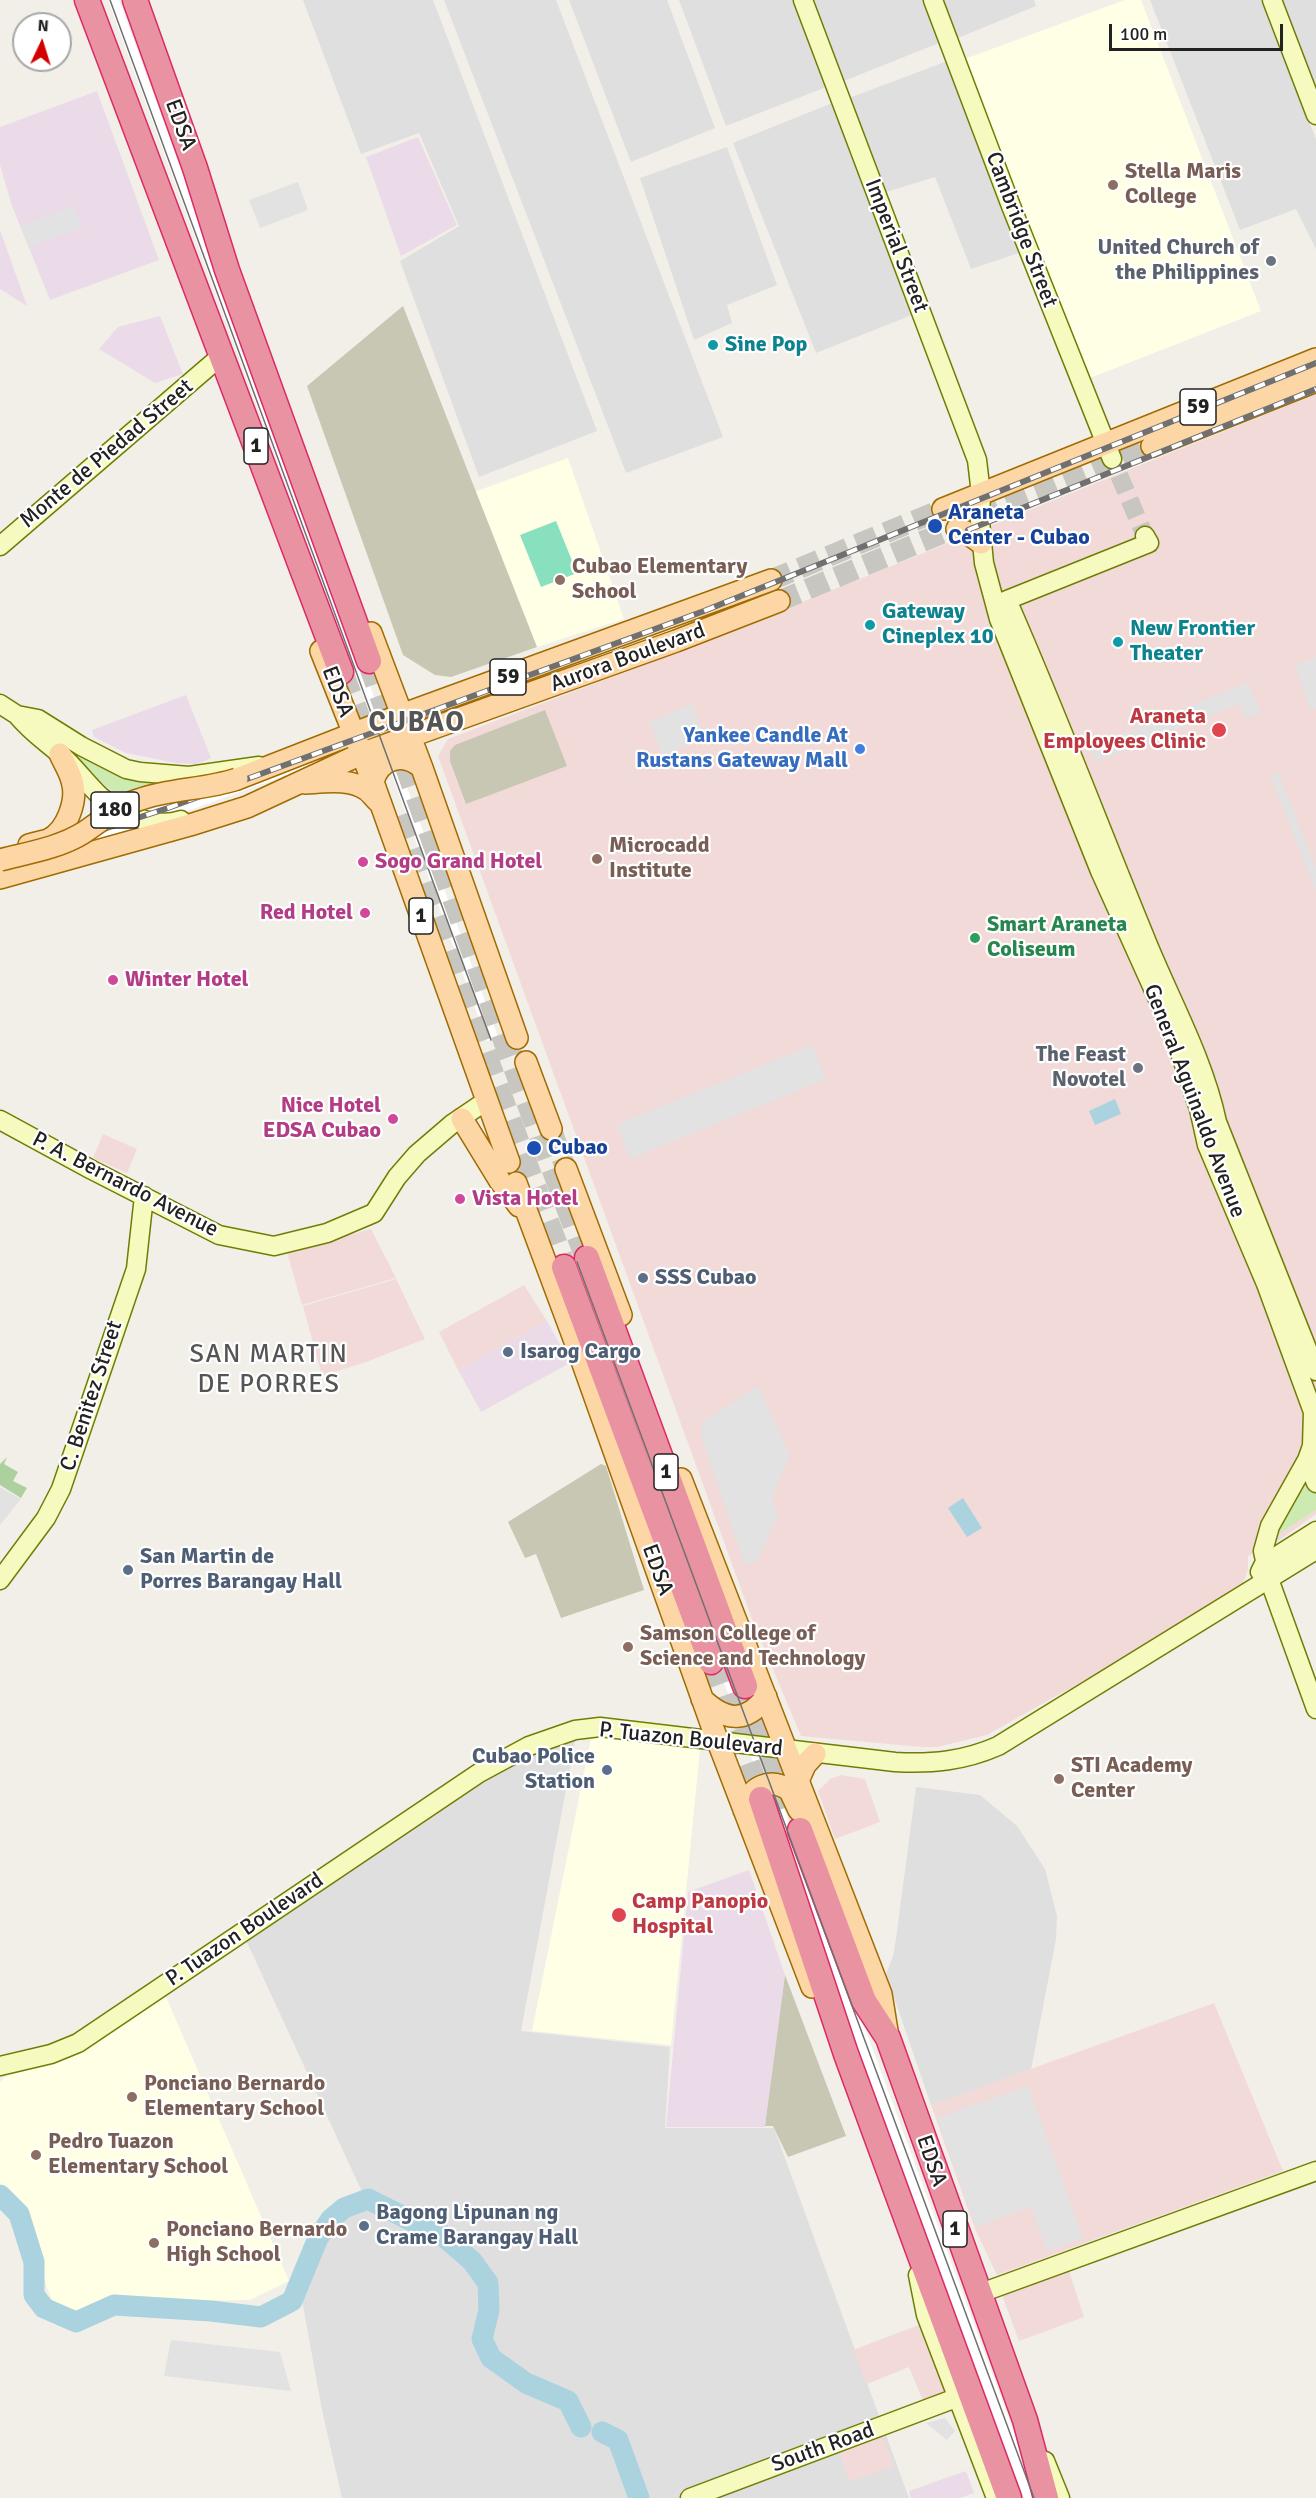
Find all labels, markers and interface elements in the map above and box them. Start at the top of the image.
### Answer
north arrow [12,12,72,72]
scale bar [1112,12,1286,50]
text: N [37,16,49,36]
text: 100 m [1120,23,1167,45]
street label: EDSA [159,96,201,154]
street label: Cambridge Street [979,149,1063,311]
place label: Stella Maris College [1125,159,1241,210]
street label: Imperial Street [858,176,934,316]
marker: Stella Maris College [1106,178,1120,192]
place label: United Church of the Philippines [1098,235,1259,286]
marker: United Church of the Philippines [1264,254,1278,268]
place label: Sine Pop [725,332,807,358]
marker: Sine Pop [706,338,720,352]
street label: Monte de Piedad Street [15,374,199,534]
road number: 59 [1180,389,1216,425]
road number: 1 [244,428,268,464]
place label: Araneta Center - Cubao [948,500,1090,552]
marker: Araneta Center - Cubao [926,517,944,535]
place label: Cubao Elementary School [572,554,748,606]
marker: Cubao Elementary School [553,573,567,587]
place label: Gateway Cineplex 10 [882,599,994,650]
place label: New Frontier Theater [1130,616,1255,668]
street label: Aurora Boulevard [547,618,709,698]
marker: Gateway Cineplex 10 [863,618,877,632]
marker: New Frontier Theater [1111,635,1125,649]
road number: 59 [490,659,526,695]
street label: EDSA [315,663,359,721]
place label: Araneta Employees Clinic [1043,704,1206,756]
district label: CUBAO [369,707,465,741]
marker: Araneta Employees Clinic [1210,721,1228,739]
place label: Yankee Candle At Rustans Gateway Mall [636,723,848,774]
marker: Yankee Candle At Rustans Gateway Mall [853,742,867,756]
road number: 180 [91,792,139,828]
place label: Microcadd Institute [609,833,710,884]
place label: Sogo Grand Hotel [375,849,542,875]
marker: Microcadd Institute [590,852,604,866]
marker: Sogo Grand Hotel [356,855,370,869]
road number: 1 [409,898,433,934]
place label: Red Hotel [260,900,353,926]
marker: Red Hotel [358,906,372,920]
place label: Smart Araneta Coliseum [987,912,1127,963]
marker: Smart Araneta Coliseum [968,931,982,945]
place label: Winter Hotel [125,967,248,993]
marker: Winter Hotel [106,973,120,987]
street label: General Aguinaldo Avenue [1137,981,1251,1221]
place label: The Feast Novotel [1036,1042,1126,1094]
marker: The Feast Novotel [1131,1061,1145,1075]
place label: Nice Hotel EDSA Cubao [263,1093,381,1144]
marker: Nice Hotel EDSA Cubao [386,1112,400,1126]
street label: P. A. Bernardo Avenue [28,1127,222,1243]
place label: Cubao [548,1135,608,1161]
marker: Cubao [525,1139,543,1157]
place label: Vista Hotel [472,1186,578,1212]
marker: Vista Hotel [453,1192,467,1206]
place label: SSS Cubao [655,1265,756,1291]
marker: SSS Cubao [636,1271,650,1285]
street label: C. Benitez Street [55,1317,129,1475]
district label: SAN MARTIN DE PORRES [190,1339,348,1400]
place label: Isarog Cargo [520,1339,641,1365]
marker: Isarog Cargo [501,1345,515,1359]
road number: 1 [654,1454,678,1490]
street label: EDSA [636,1541,678,1599]
place label: San Martin de Porres Barangay Hall [140,1544,342,1596]
marker: San Martin de Porres Barangay Hall [121,1563,135,1577]
place label: Samson College of Science and Technology [640,1621,865,1672]
marker: Samson College of Science and Technology [621,1640,635,1654]
street label: P. Tuazon Boulevard [598,1717,784,1763]
place label: Cubao Police Station [472,1744,595,1796]
place label: STI Academy Center [1071,1753,1192,1804]
marker: Cubao Police Station [600,1763,614,1777]
marker: STI Academy Center [1052,1772,1066,1786]
street label: P. Tuazon Boulevard [161,1867,329,1993]
place label: Camp Panopio Hospital [632,1889,768,1940]
marker: Camp Panopio Hospital [610,1906,628,1924]
place label: Ponciano Bernardo Elementary School [144,2071,325,2122]
marker: Ponciano Bernardo Elementary School [125,2090,139,2104]
place label: Pedro Tuazon Elementary School [48,2129,228,2180]
street label: EDSA [910,2132,952,2190]
marker: Pedro Tuazon Elementary School [29,2148,43,2162]
place label: Bagong Lipunan ng Crame Barangay Hall [376,2200,578,2252]
road number: 1 [943,2211,967,2247]
place label: Ponciano Bernardo High School [166,2217,347,2268]
marker: Bagong Lipunan ng Crame Barangay Hall [357,2219,371,2233]
marker: Ponciano Bernardo High School [147,2236,161,2250]
street label: South Road [768,2417,878,2479]

